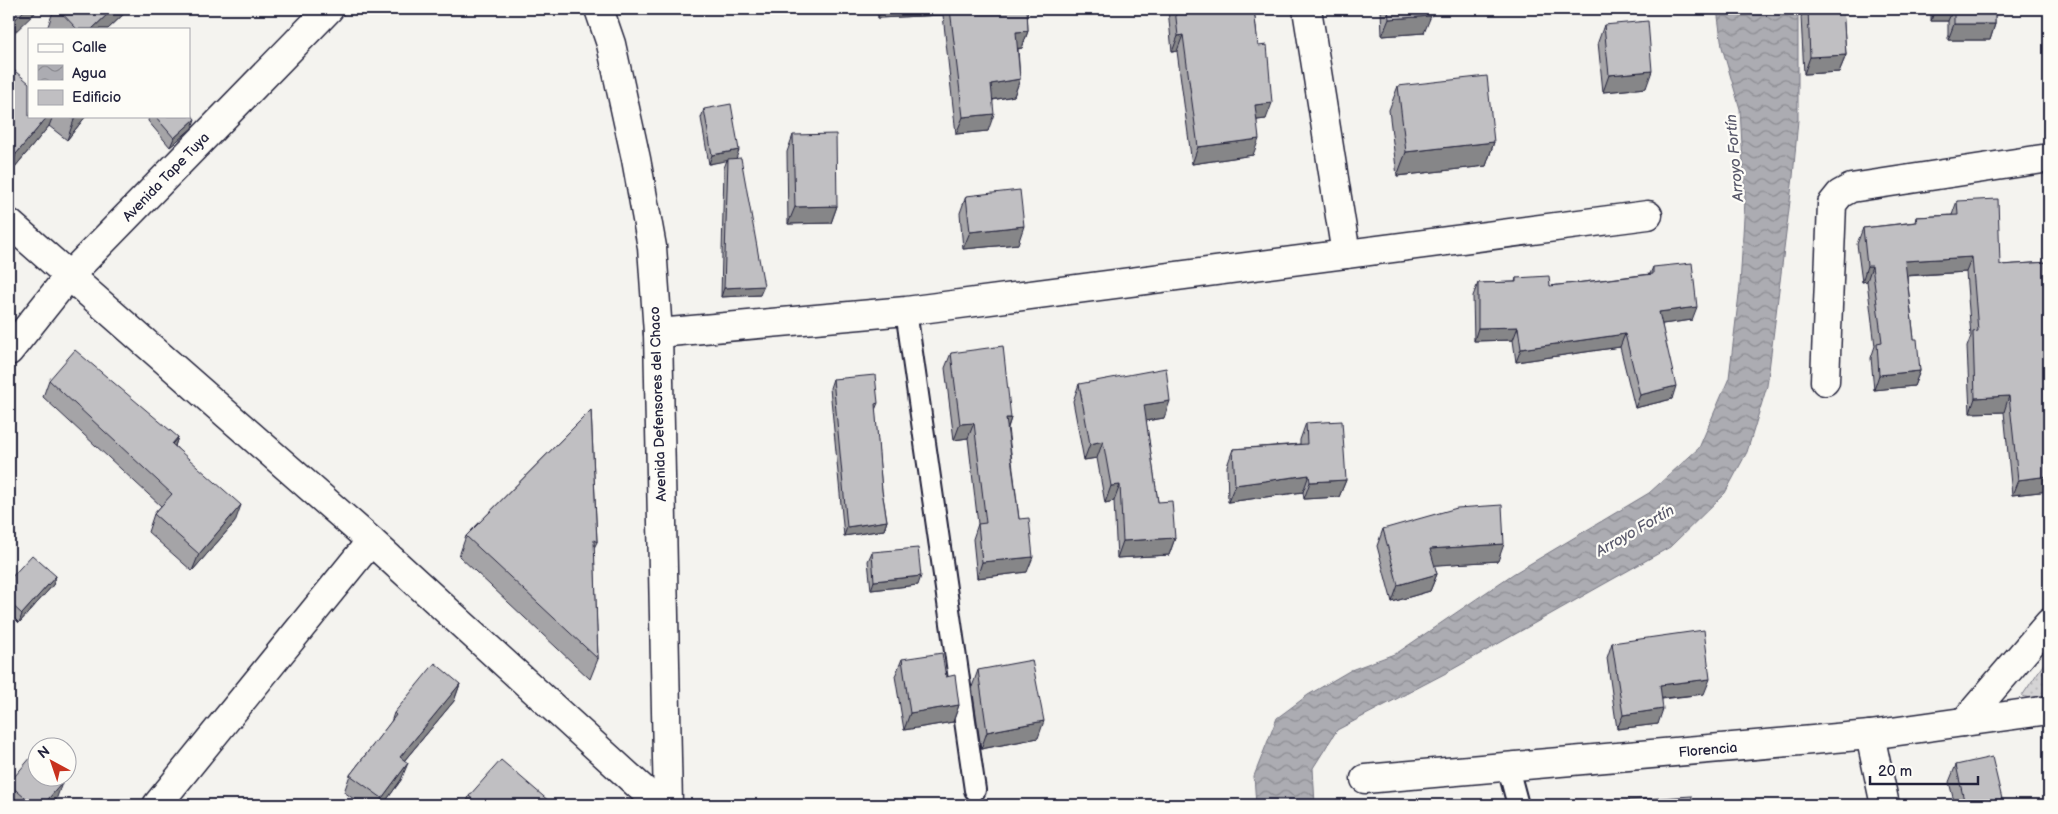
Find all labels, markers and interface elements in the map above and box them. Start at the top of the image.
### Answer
legend [28,28,190,118]
text: Calle [72,38,107,57]
text: Agua [72,64,106,83]
text: Edificio [72,88,121,107]
water label: Arroyo Fortín [1722,114,1748,203]
street label: Avenida Tape Tuya [119,129,213,225]
street label: Avenida Defensores del Chaco [646,306,670,502]
water label: Arroyo Fortín [1591,501,1678,562]
north arrow [28,736,78,786]
street label: Florencia [1678,739,1738,761]
text: N [34,743,53,762]
scale bar [1870,754,1978,786]
text: 20 m [1878,762,1912,781]

